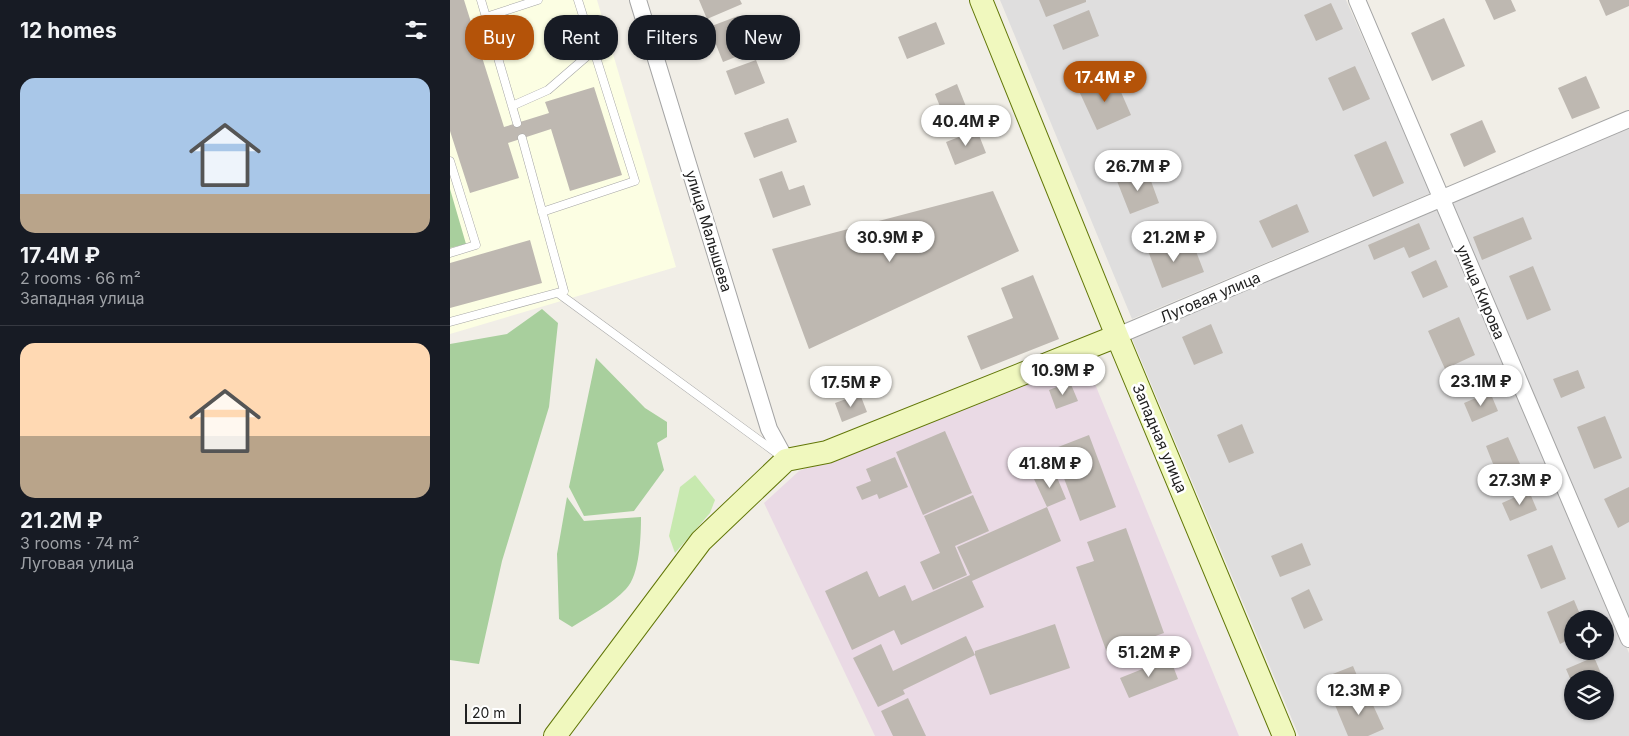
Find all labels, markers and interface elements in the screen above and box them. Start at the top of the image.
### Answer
chip: Buy [465,15,534,60]
chip: Rent [544,15,618,60]
chip: Filters [628,15,716,60]
chip: New [726,15,800,60]
icon: filters [402,16,430,44]
text: 12 homes [20,18,117,43]
pin: 17.4M ₽ [1059,61,1151,103]
text: 17.4M ₽ [1075,67,1135,87]
pin: 40.4M ₽ [920,104,1012,147]
icon: home [180,110,270,200]
text: 40.4M ₽ [932,111,1000,131]
pin: 26.7M ₽ [1092,150,1184,192]
text: 26.7M ₽ [1106,156,1170,176]
street label: улица Малышева [681,168,737,294]
pin: 30.9M ₽ [844,220,936,263]
pin: 21.2M ₽ [1128,220,1220,263]
text: 30.9M ₽ [857,227,923,247]
text: 21.2M ₽ [1143,227,1205,247]
street label: улица Кирова [1453,242,1509,342]
text: 17.4M ₽ [20,243,100,268]
street label: Луговая улица [1157,267,1263,327]
text: 2 rooms · 66 m² [20,268,141,288]
text: Западная улица [20,288,145,308]
pin: 10.9M ₽ [1017,354,1109,396]
text: 10.9M ₽ [1031,360,1095,380]
pin: 23.1M ₽ [1435,364,1527,407]
pin: 17.5M ₽ [805,366,897,408]
text: 23.1M ₽ [1450,371,1512,391]
text: 17.5M ₽ [821,372,881,392]
icon: home [180,376,270,466]
street label: Западная улица [1128,381,1192,495]
pin: 41.8M ₽ [1004,446,1096,489]
text: 41.8M ₽ [1019,453,1081,473]
pin: 27.3M ₽ [1474,464,1566,506]
text: 27.3M ₽ [1488,470,1552,490]
text: 21.2M ₽ [20,508,103,533]
text: 3 rooms · 74 m² [20,533,139,553]
text: Луговая улица [20,553,134,573]
map controls [1564,610,1614,720]
button: locate [1564,610,1614,660]
pin: 51.2M ₽ [1103,636,1195,678]
text: 51.2M ₽ [1117,642,1181,662]
button: layers [1564,670,1614,720]
pin: 12.3M ₽ [1313,674,1405,716]
text: 12.3M ₽ [1328,680,1390,700]
scale bar [465,701,521,724]
text: 20 m [472,704,506,721]

